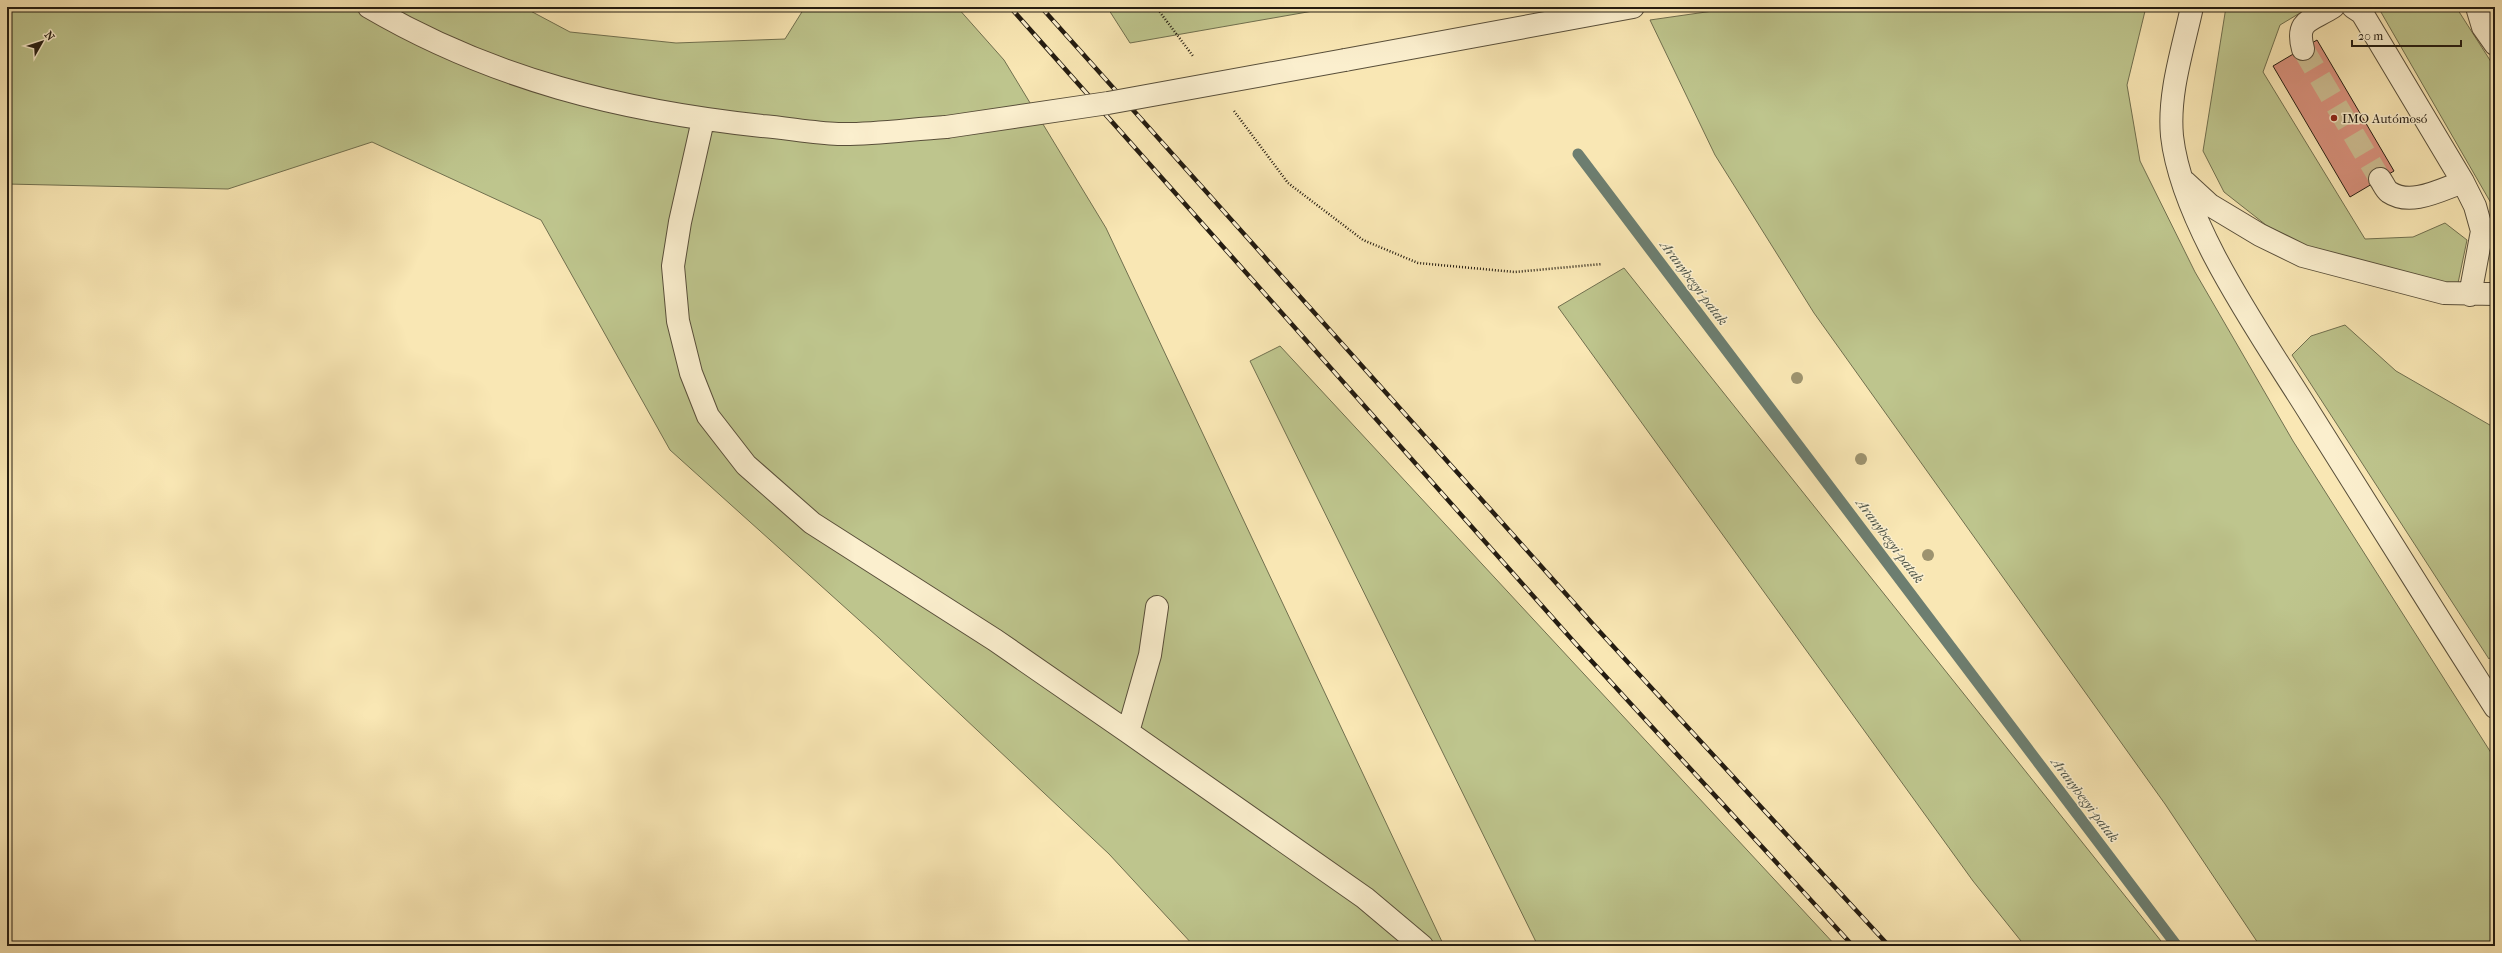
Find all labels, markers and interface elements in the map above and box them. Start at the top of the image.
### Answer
north arrow [22,22,62,62]
scale bar [2352,22,2461,48]
text: N [42,29,57,44]
text: 20 m [2358,29,2383,43]
place label: IMO Autómosó [2342,111,2428,126]
marker: IMO Autómosó [2329,113,2339,123]
water label: Aranyhegyi-patak [1655,236,1731,329]
water label: Aranyhegyi-patak [1851,494,1927,587]
water label: Aranyhegyi-patak [2046,753,2122,846]

